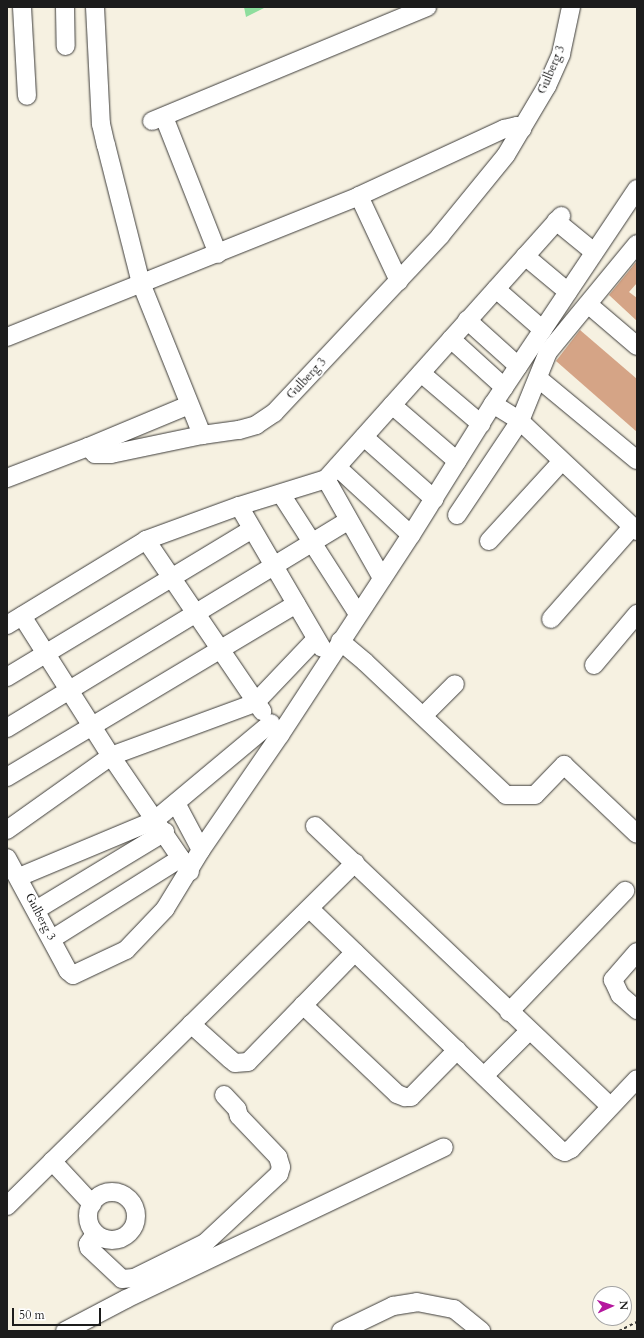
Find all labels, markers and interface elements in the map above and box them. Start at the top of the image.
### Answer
street label: Gulberg 3 [535,43,569,97]
street label: Gulberg 3 [284,355,330,403]
street label: Gulberg 3 [22,891,58,943]
north arrow [592,1286,632,1326]
scale bar [14,1300,103,1326]
text: N [616,1300,631,1311]
text: 50 m [19,1307,45,1323]

